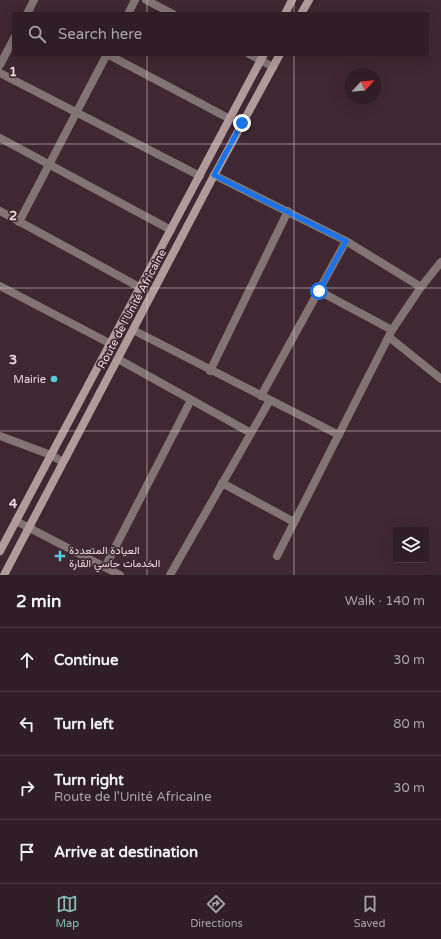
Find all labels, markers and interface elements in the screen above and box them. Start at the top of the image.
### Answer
search box [12,12,429,56]
icon: search [26,23,48,45]
text: Search here [58,25,142,43]
text: 1 [9,64,17,80]
north arrow [345,68,381,104]
route end [233,114,251,132]
text: 2 [9,208,17,224]
street label: Route de l'Unité Africaine [95,247,169,371]
route start [310,282,328,300]
text: 3 [9,352,17,368]
place label: Mairie [13,373,46,386]
marker: Mairie [49,374,59,384]
text: 4 [9,496,18,512]
map controls [393,527,429,563]
button: layers [393,527,429,563]
place label: العيادة المتعددة الخدمات حاسي القارة [69,544,160,573]
marker: العيادة المتعددة الخدمات حاسي القارة [54,550,66,562]
text: 2 min [16,591,61,612]
text: Walk · 140 m [345,593,425,609]
icon: ahead [16,649,38,671]
text: Continue [54,651,118,669]
text: 30 m [393,652,425,668]
icon: left [16,713,38,735]
text: Turn left [54,715,114,733]
text: 80 m [393,716,425,732]
text: Turn right [54,771,124,789]
icon: right [16,777,38,799]
text: 30 m [393,780,425,796]
text: Route de l'Unité Africaine [54,789,212,805]
icon: arrive [16,841,38,863]
text: Arrive at destination [54,843,198,861]
tab: Map [55,893,79,930]
tab: Directions [190,893,243,930]
tab: Saved [354,893,386,930]

